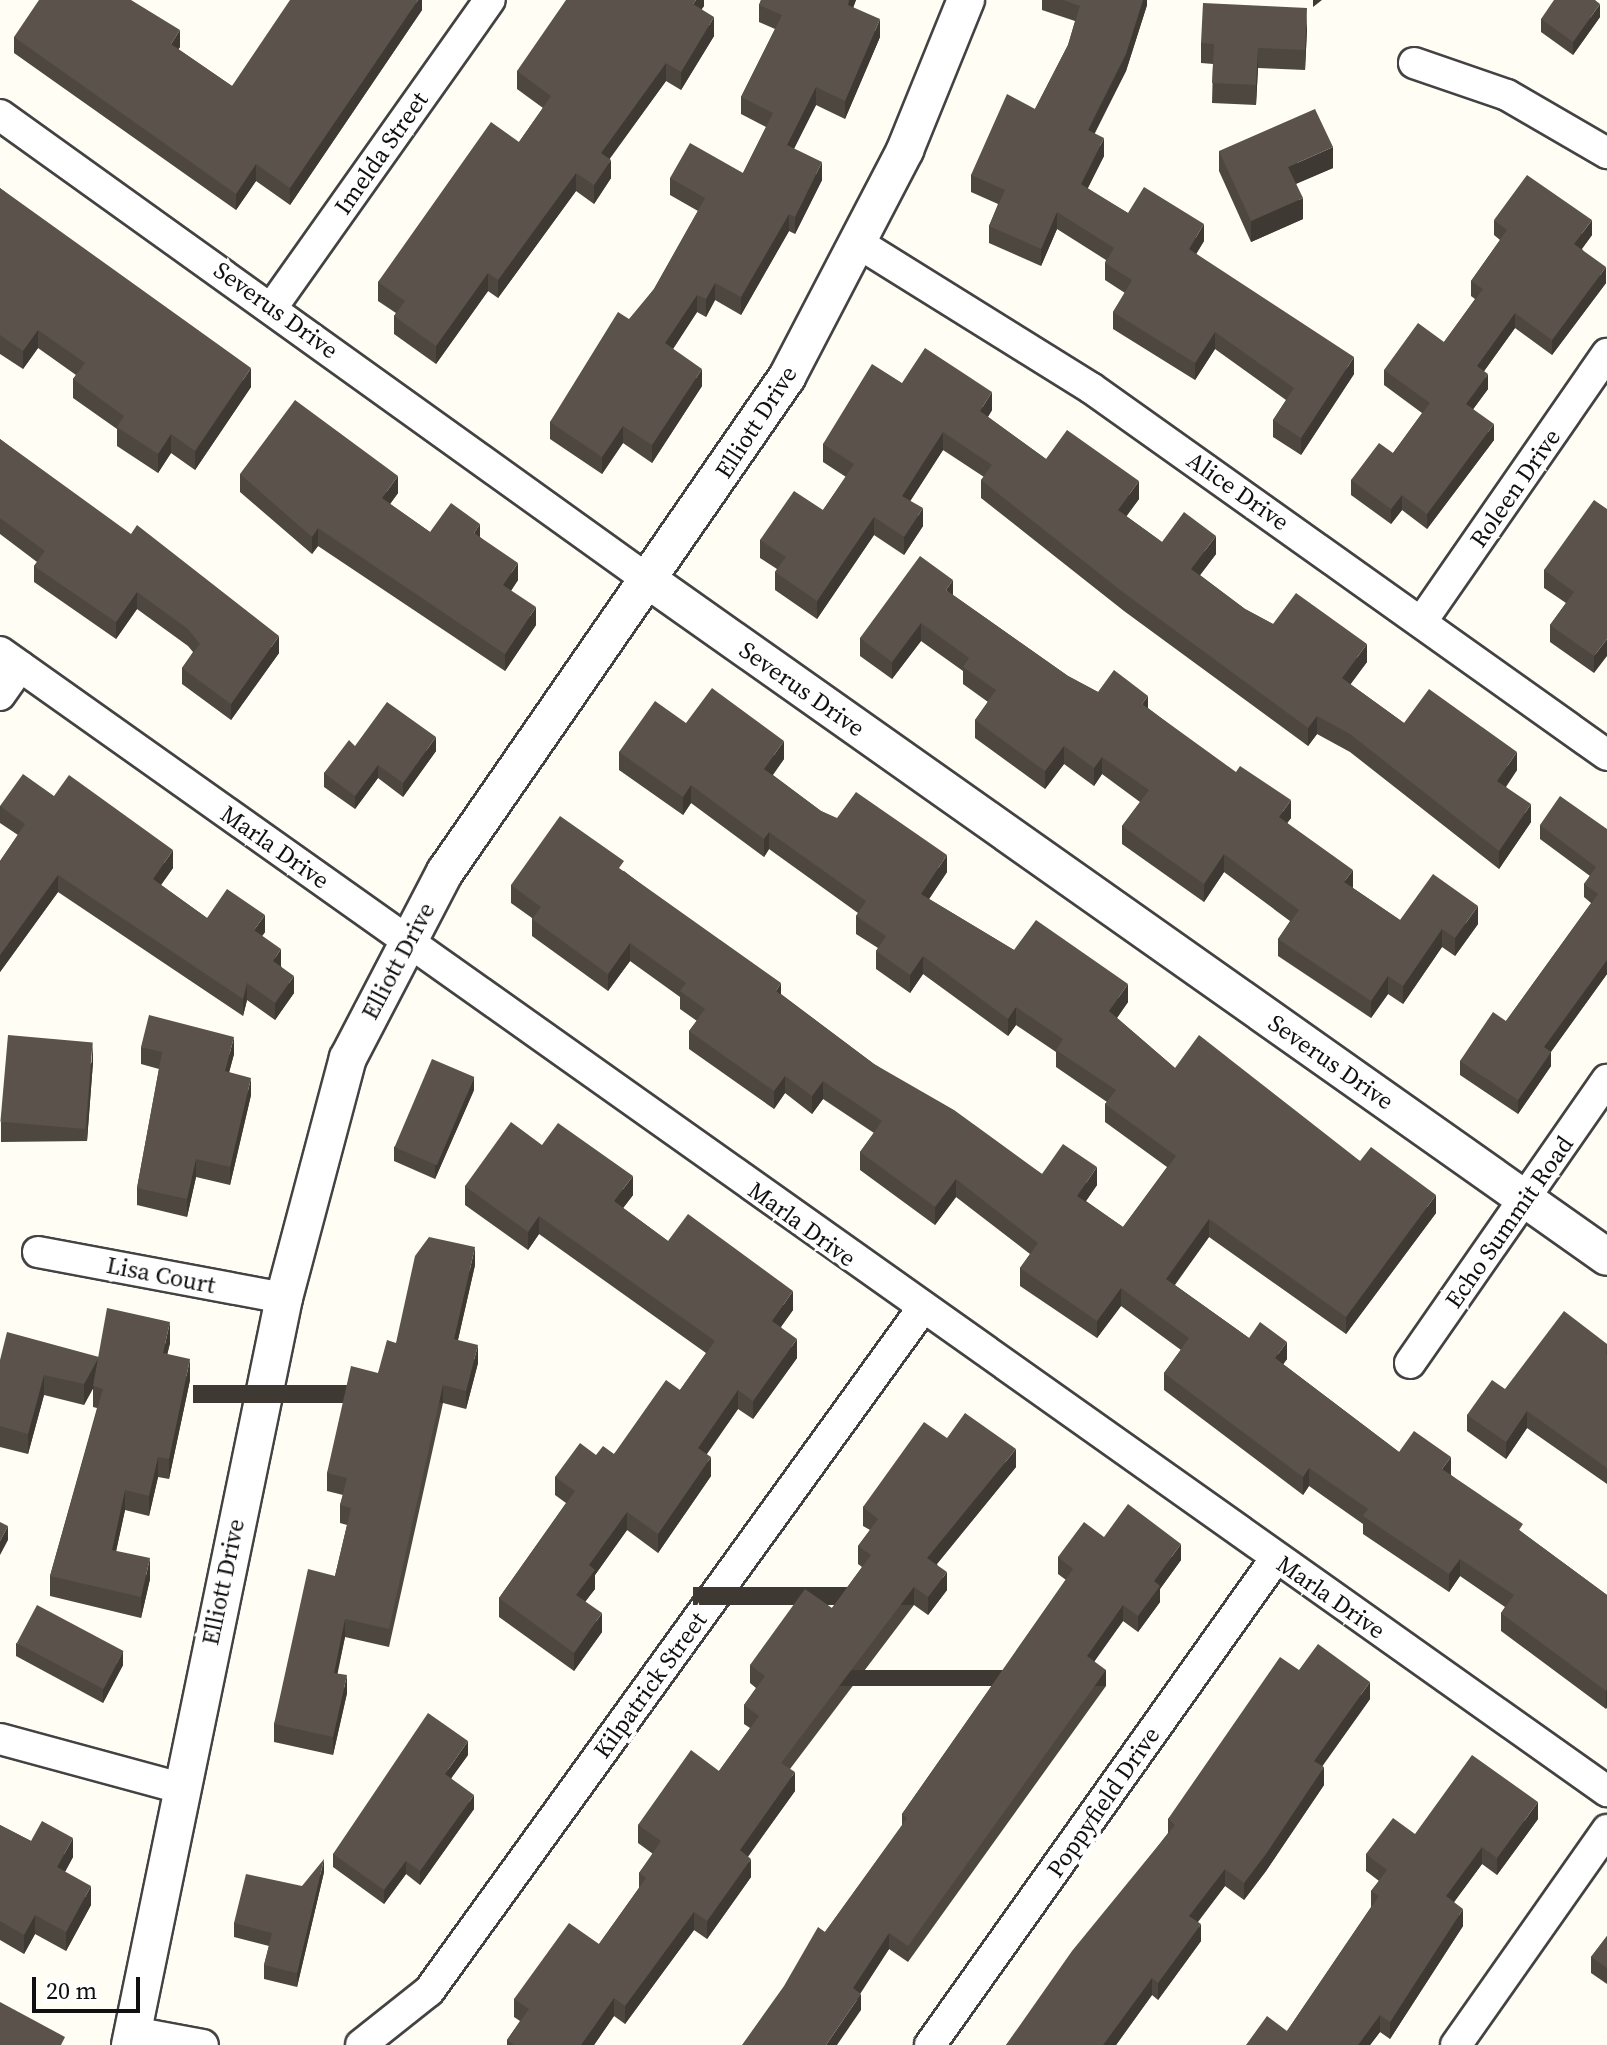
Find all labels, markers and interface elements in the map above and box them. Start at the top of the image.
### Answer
street label: Imelda Street [328,86,434,220]
street label: Severus Drive [208,255,344,365]
street label: Elliott Drive [709,360,803,484]
street label: Roleen Drive [1464,423,1566,553]
street label: Alice Drive [1182,445,1294,537]
street label: Severus Drive [734,635,870,743]
street label: Marla Drive [215,799,335,895]
street label: Elliott Drive [355,898,441,1024]
street label: Severus Drive [1263,1008,1399,1116]
street label: Echo Summit Road [1439,1130,1579,1314]
street label: Marla Drive [743,1175,861,1273]
street label: Lisa Court [104,1250,218,1300]
street label: Elliott Drive [196,1516,250,1648]
street label: Marla Drive [1271,1549,1391,1645]
street label: Kilpatrick Street [587,1606,713,1764]
street label: Poppyfield Drive [1040,1721,1166,1883]
scale bar [36,1961,144,2011]
text: 20 m [46,1974,97,2007]

